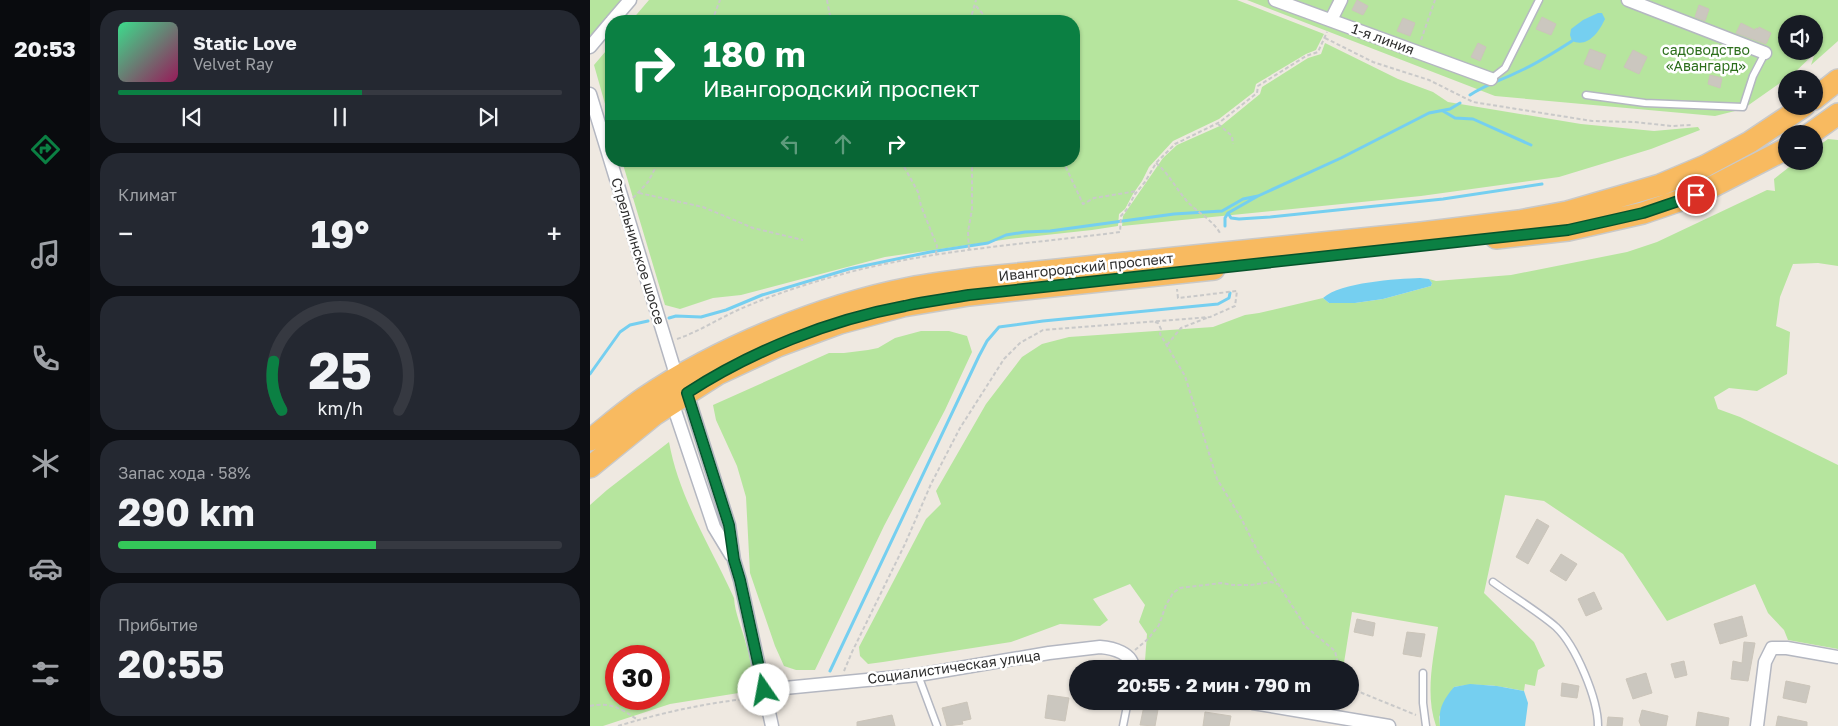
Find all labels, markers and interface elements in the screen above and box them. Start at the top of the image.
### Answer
map controls [1778,15,1823,170]
button: sound [1778,15,1823,60]
street label: 1-я линия [1350,19,1417,58]
text: Static Love [193,31,297,54]
text: 180 m [703,33,806,75]
text: 20:53 [14,35,76,62]
icon: right [620,35,685,100]
park label: садоводство «Авангард» [1662,41,1750,74]
text: Velvet Ray [193,54,274,74]
button: + [1778,70,1823,115]
text: Ивангородский проспект [703,75,979,102]
icon: previous [178,103,206,131]
icon: pause [326,103,354,131]
icon: next [474,103,502,131]
button: − [1778,125,1823,170]
icon: left [776,130,804,158]
icon: ahead [829,130,857,158]
icon: right [882,130,910,158]
icon: directions [28,132,63,167]
pin [1675,174,1717,216]
street label: Стрельнинское шоссе [608,175,669,326]
icon: arrive [1682,181,1710,209]
text: Климат [118,185,177,205]
text: 19° [311,211,369,256]
text: − [118,217,133,250]
text: + [547,217,562,250]
icon: music [28,237,63,272]
street label: Ивангородский проспект [998,249,1174,284]
text: 25 [308,338,372,400]
icon: phone [28,341,63,376]
text: km/h [317,397,363,419]
icon: climate [28,446,63,481]
text: Запас хода · 58% [118,463,251,483]
text: 290 km [118,489,255,534]
icon: car [28,551,63,586]
text: Прибытие [118,615,198,635]
text: 20:55 [118,641,224,686]
speed limit sign: 30 [605,645,670,710]
street label: Социалистическая улица [866,646,1042,687]
icon: filters [28,656,63,691]
position arrow [737,663,789,715]
text: 20:55 · 2 мин · 790 m [1117,673,1311,696]

